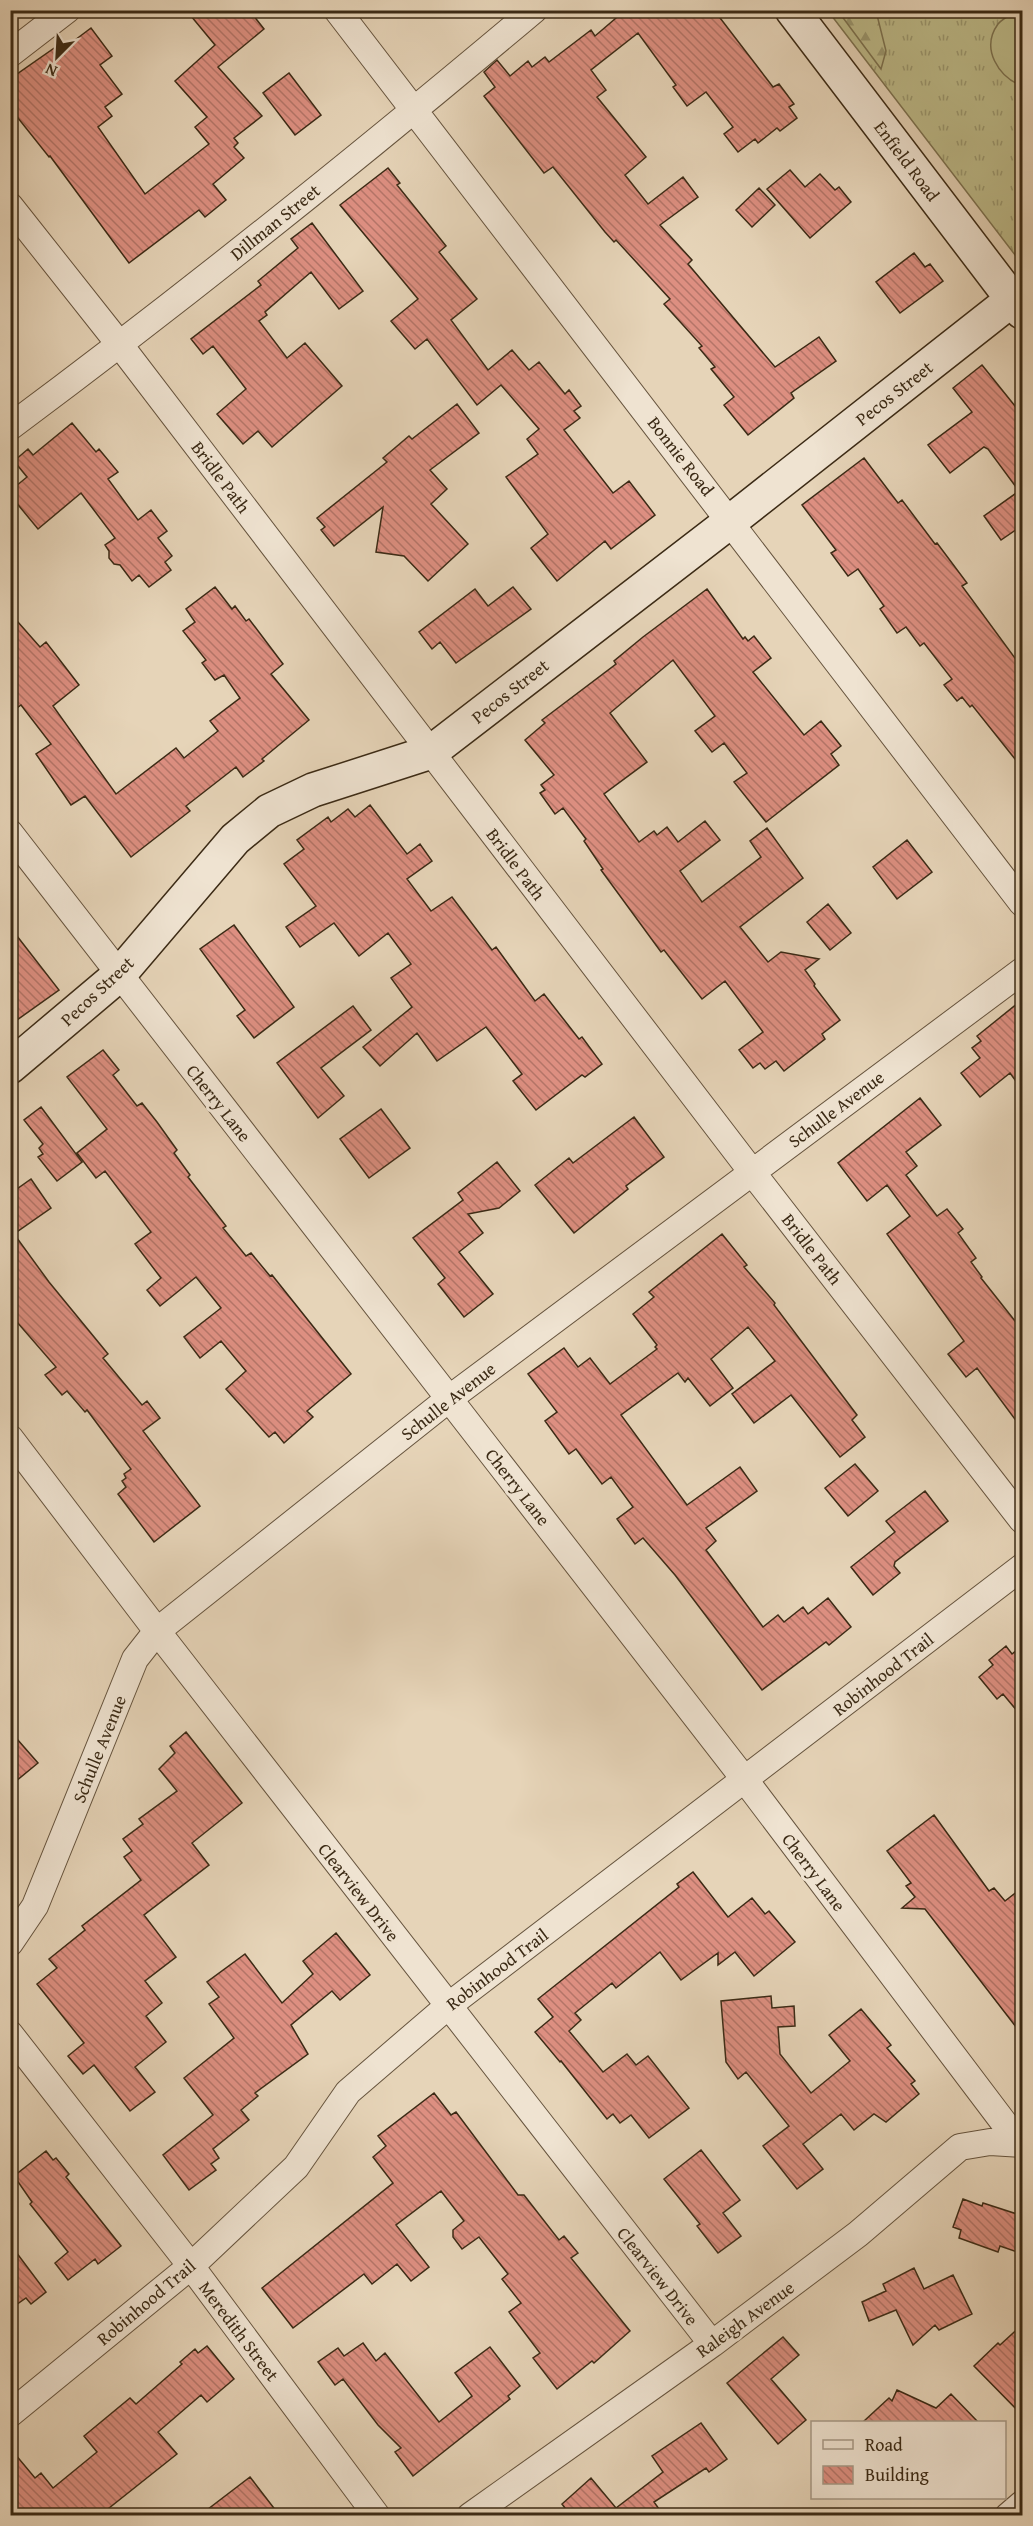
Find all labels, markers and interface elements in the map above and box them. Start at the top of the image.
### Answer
north arrow [27,27,87,87]
text: N [41,57,61,84]
street label: Enfield Road [868,115,947,207]
street label: Dillman Street [224,177,326,267]
street label: Pecos Street [849,354,939,432]
street label: Bonnie Road [641,410,721,502]
street label: Bridle Path [185,435,257,519]
street label: Pecos Street [465,652,555,730]
street label: Bridle Path [480,822,552,906]
street label: Pecos Street [54,949,140,1032]
street label: Cherry Lane [180,1058,258,1148]
street label: Schulle Avenue [782,1064,890,1154]
street label: Bridle Path [775,1207,849,1291]
street label: Schulle Avenue [395,1355,501,1447]
street label: Cherry Lane [479,1442,557,1532]
street label: Robinhood Trail [827,1626,939,1722]
street label: Schulle Avenue [65,1691,133,1807]
street label: Cherry Lane [776,1827,852,1917]
street label: Clearview Drive [312,1837,406,1947]
street label: Robinhood Trail [440,1921,554,2017]
street label: Clearview Drive [611,2221,705,2331]
street label: Robinhood Trail [91,2252,201,2352]
street label: Raleigh Avenue [690,2274,800,2364]
street label: Meredith Street [192,2275,286,2387]
legend [811,2421,1006,2499]
text: Road [865,2431,903,2458]
text: Building [865,2461,929,2488]

